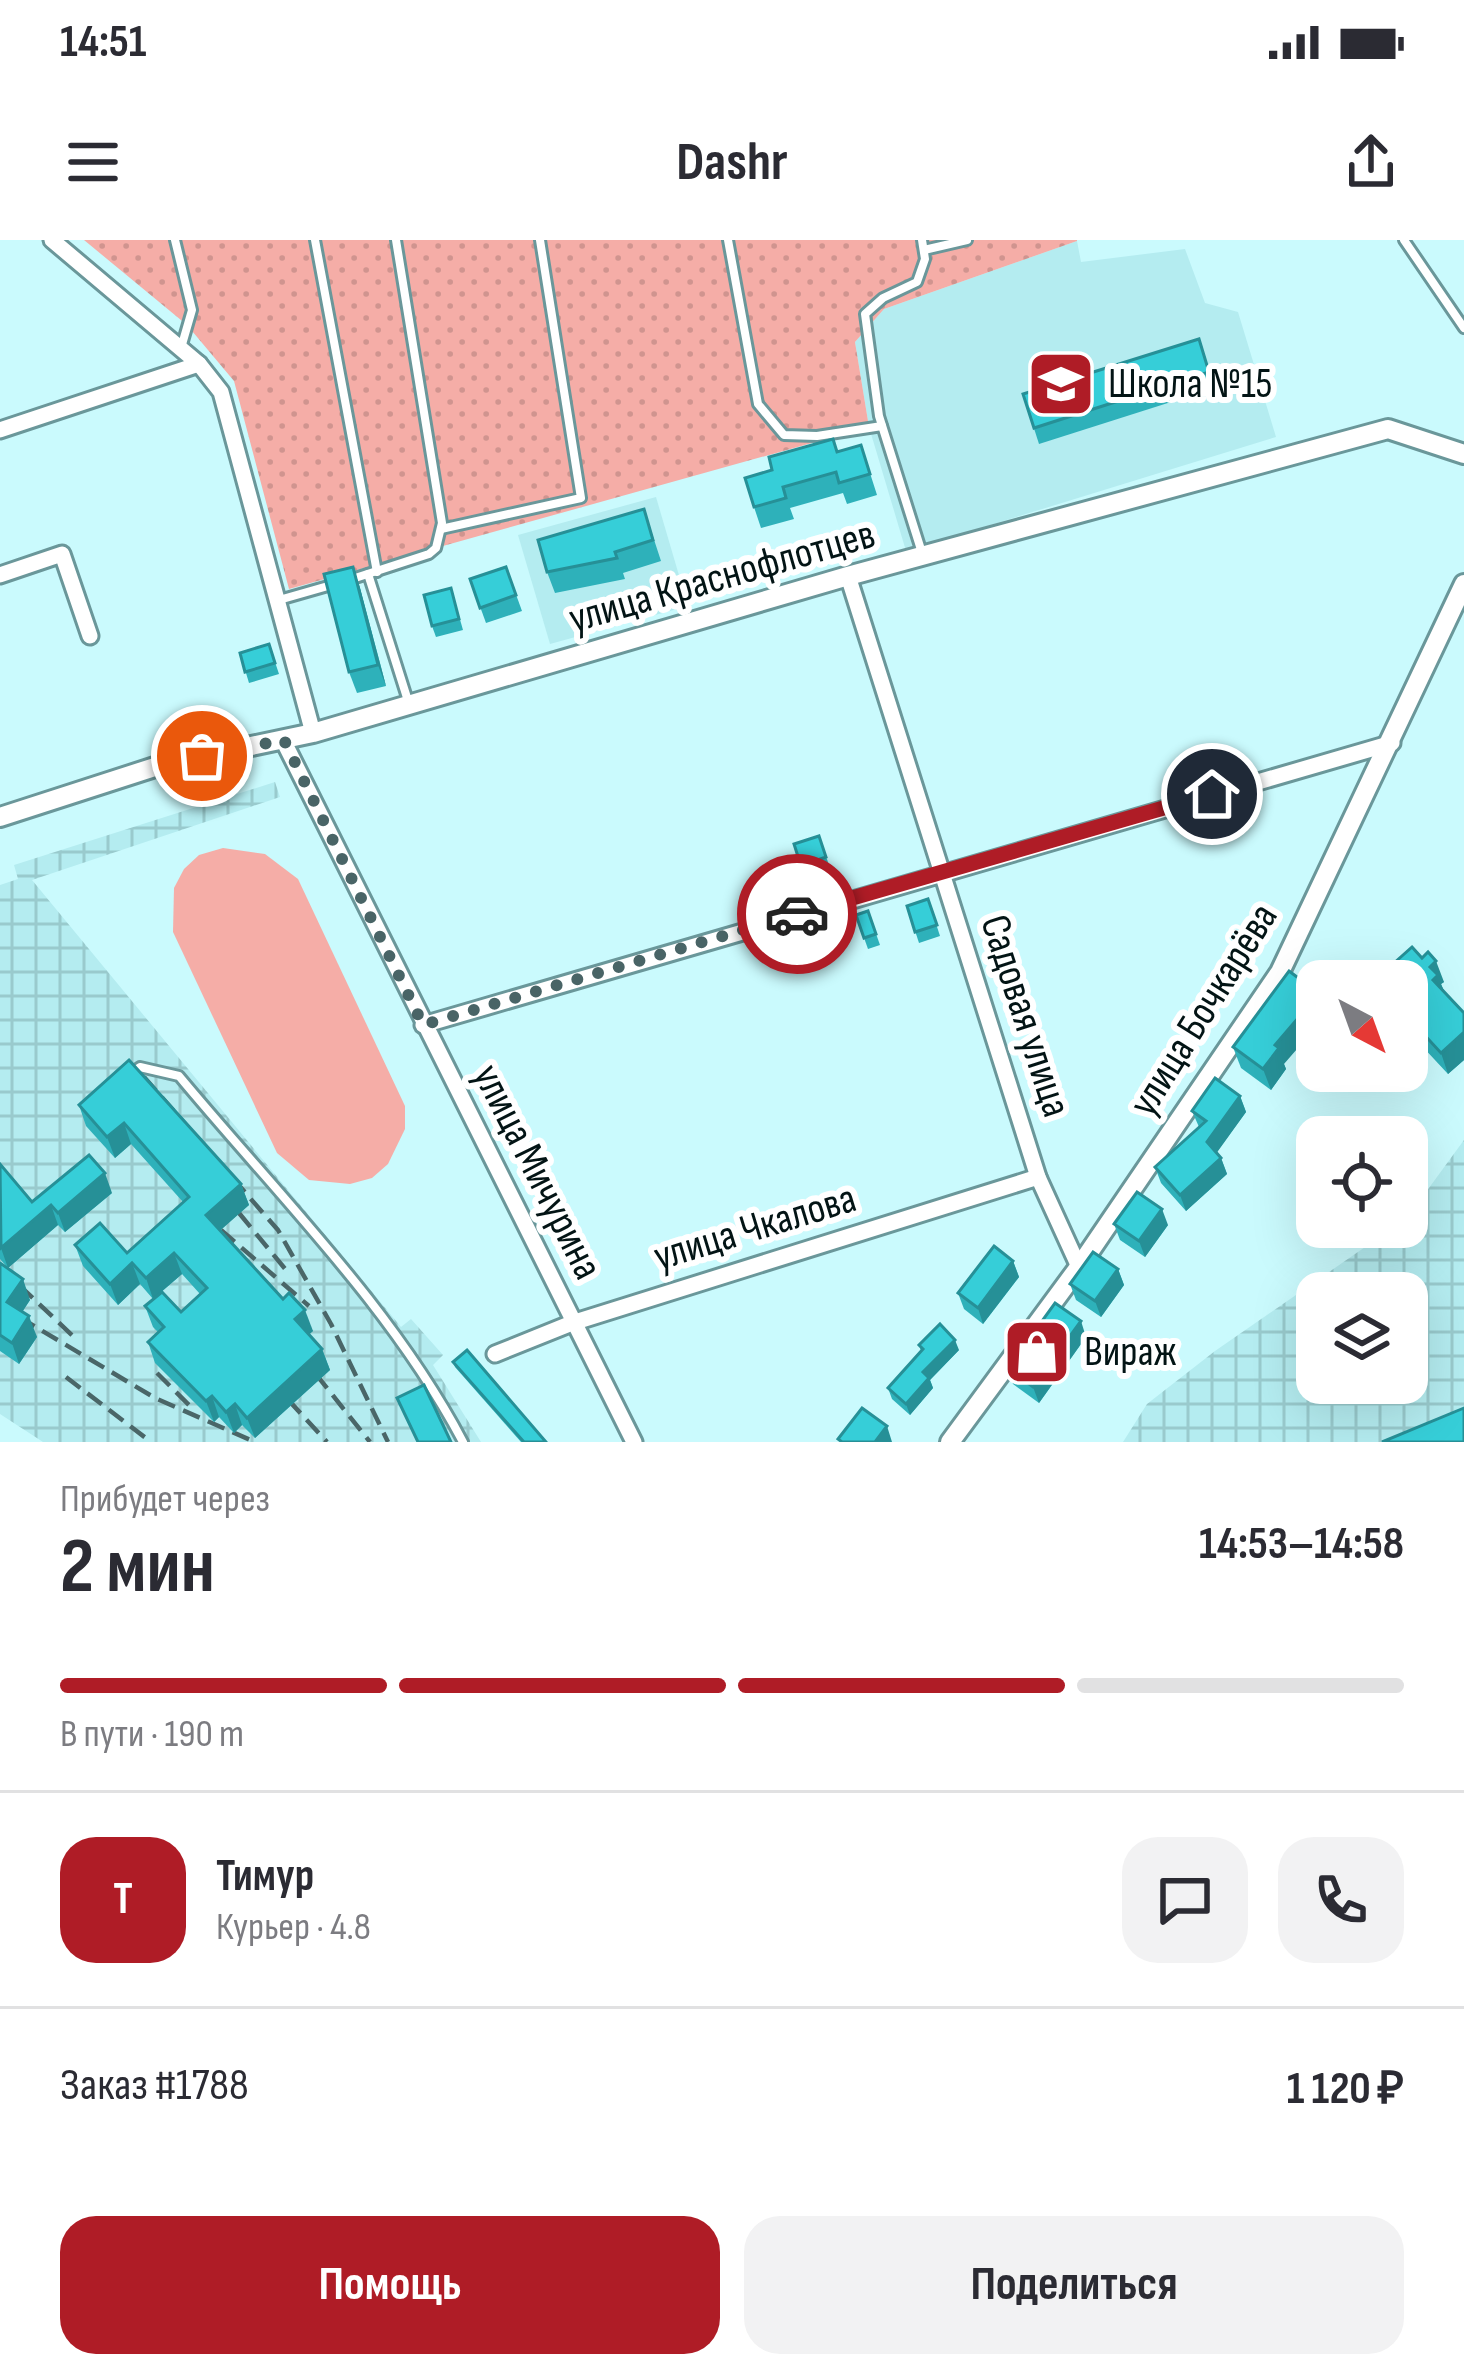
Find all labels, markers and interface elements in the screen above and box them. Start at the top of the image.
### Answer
text: 14:51 [60,15,146,70]
icon: menu [60,129,126,195]
icon: share [1338,129,1404,195]
text: Dashr [676,130,788,195]
school or university icon: Школа №15 [1026,349,1096,419]
place label: Школа №15 [1108,359,1272,410]
street label: улица Краснофлотцев [563,509,881,645]
pin [151,705,253,807]
icon: bag [169,723,235,789]
pin [1161,743,1263,845]
icon: home [1179,761,1245,827]
courier [737,854,857,974]
icon: car [764,881,830,947]
street label: улица Бочкарёва [1119,894,1289,1126]
street label: Садовая улица [968,909,1082,1123]
north arrow [1296,960,1428,1092]
map controls [1296,960,1428,1404]
street label: улица Мичурина [461,1056,613,1288]
button: locate [1296,1116,1428,1248]
street label: улица Чкалова [648,1173,862,1283]
button: layers [1296,1272,1428,1404]
shop icon: Вираж [1002,1317,1072,1387]
place label: Вираж [1084,1327,1177,1378]
text: Прибудет через [60,1476,270,1523]
text: 14:53–14:58 [1199,1517,1404,1572]
text: 2 мин [60,1521,215,1614]
text: В пути · 190 m [60,1711,244,1758]
button: chat [1122,1837,1248,1963]
button: phone [1278,1837,1404,1963]
text: Тимур [216,1849,314,1904]
text: Т [113,1872,133,1927]
text: Курьер · 4.8 [216,1904,371,1951]
text: Заказ #1788 [60,2058,249,2113]
text: 1 120 ₽ [1287,2062,1404,2117]
button: Помощь [60,2216,720,2354]
button: Поделиться [744,2216,1404,2354]

